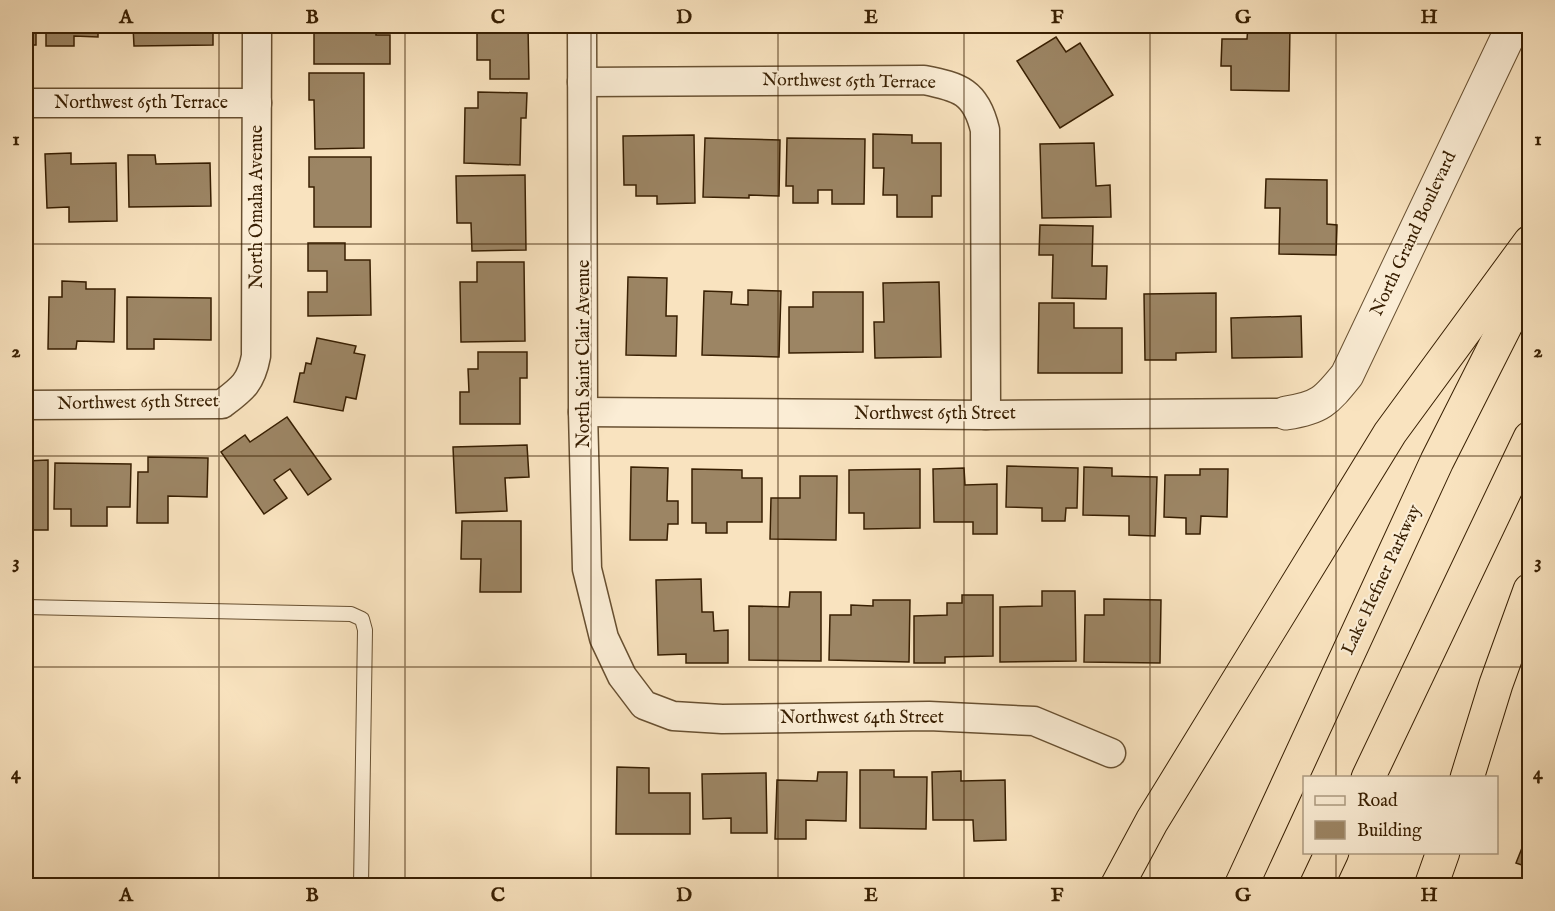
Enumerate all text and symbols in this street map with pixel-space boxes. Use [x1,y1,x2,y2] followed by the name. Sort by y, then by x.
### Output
[118,5,134,30] text: A
[305,5,319,30] text: B
[491,5,505,30] text: C
[676,5,692,30] text: D
[864,5,878,30] text: E
[1051,5,1064,30] text: F
[1235,5,1252,30] text: G
[1420,5,1438,30] text: H
[762,69,936,95] street label: Northwest 65th Terrace
[54,92,228,115] street label: Northwest 65th Terrace
[246,125,269,289] street label: North Omaha Avenue
[12,127,20,152] text: 1
[1534,127,1542,152] text: 1
[1366,148,1462,320] street label: North Grand Boulevard
[573,260,596,448] street label: North Saint Clair Avenue
[11,339,21,364] text: 2
[1533,339,1543,364] text: 2
[57,390,219,416] street label: Northwest 65th Street
[854,403,1016,426] street label: Northwest 65th Street
[1337,501,1427,659] street label: Lake Hefner Parkway
[12,550,20,575] text: 3
[1534,550,1542,575] text: 3
[780,707,944,730] street label: Northwest 64th Street
[11,761,22,786] text: 4
[1533,761,1544,786] text: 4
[1303,776,1498,854] legend
[1357,790,1398,813] text: Road
[1357,820,1422,843] text: Building
[118,883,134,908] text: A
[305,883,319,908] text: B
[491,883,505,908] text: C
[676,883,692,908] text: D
[864,883,878,908] text: E
[1051,883,1064,908] text: F
[1235,883,1252,908] text: G
[1420,883,1438,908] text: H

